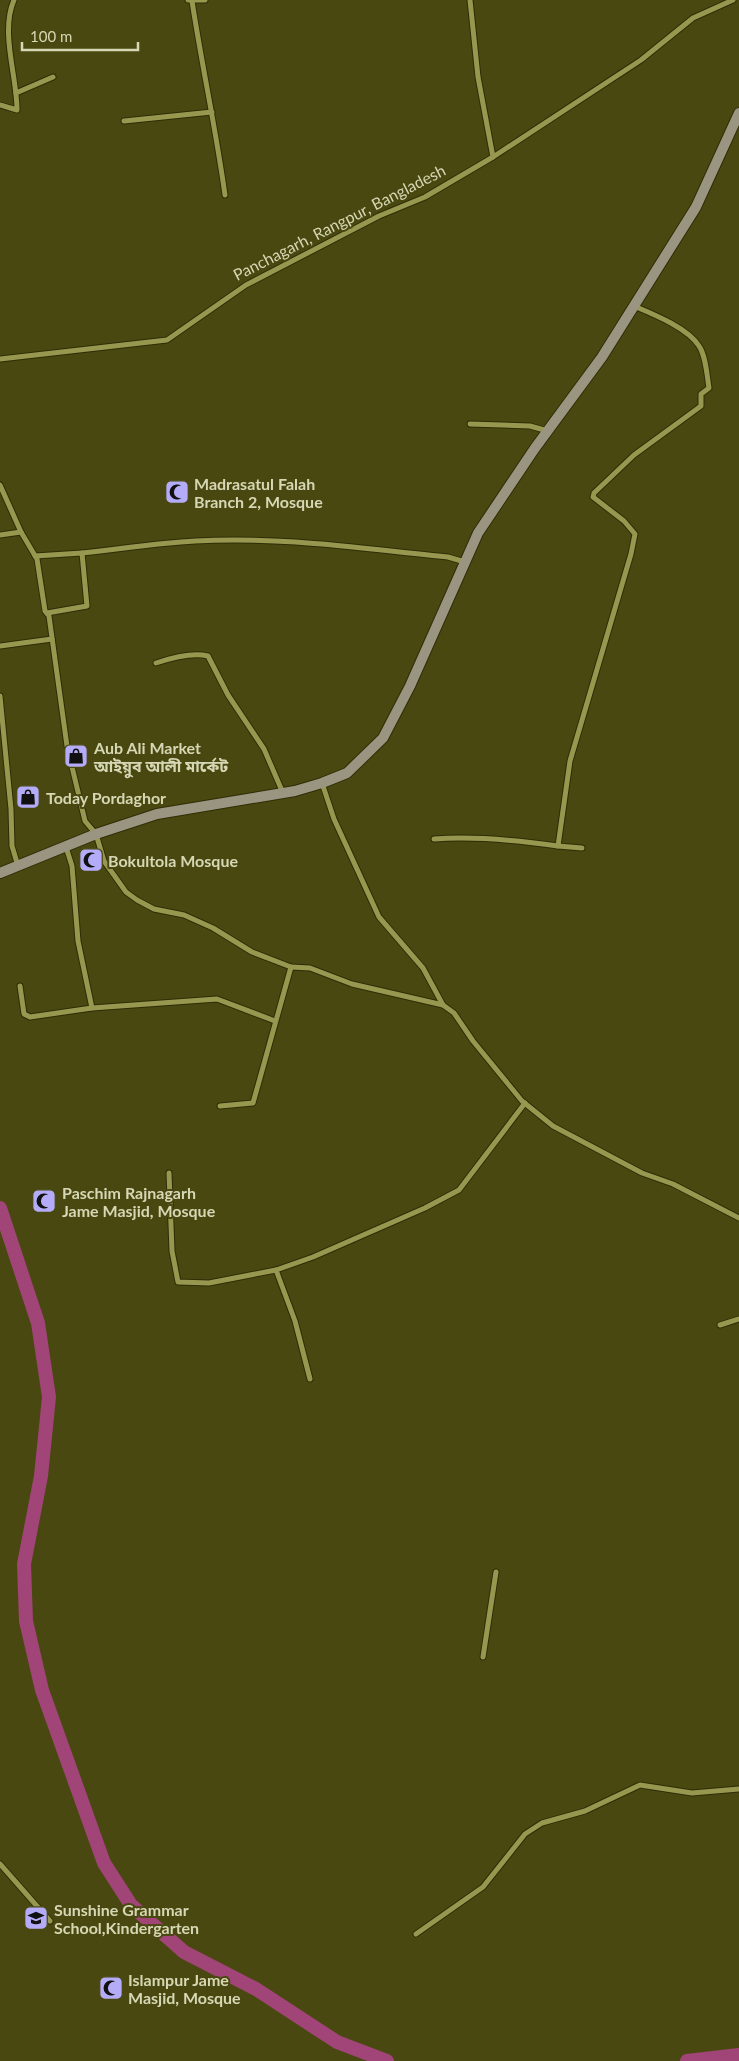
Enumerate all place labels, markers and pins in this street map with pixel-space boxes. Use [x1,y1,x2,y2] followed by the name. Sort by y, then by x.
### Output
[194,474,323,511] place label: Madrasatul Falah Branch 2, Mosque
[164,479,190,505] mosque icon: Madrasatul Falah Branch 2, Mosque
[93,738,229,779] place label: Aub Ali Market আইয়ুব আলী মার্কেট
[63,743,89,769] shop icon: Aub Ali Market আইয়ুব আলী মার্কেট
[15,784,41,810] shop icon: Today Pordaghor
[46,788,166,807] place label: Today Pordaghor
[78,847,104,873] mosque icon: Bokultola Mosque
[108,851,238,870] place label: Bokultola Mosque
[62,1183,216,1220] place label: Paschim Rajnagarh Jame Masjid, Mosque
[31,1188,57,1214] mosque icon: Paschim Rajnagarh Jame Masjid, Mosque
[54,1900,199,1937] place label: Sunshine Grammar School,Kindergarten
[23,1905,49,1931] school or university icon: Sunshine Grammar School,Kindergarten
[128,1970,241,2007] place label: Islampur Jame Masjid, Mosque
[98,1975,124,2001] mosque icon: Islampur Jame Masjid, Mosque

